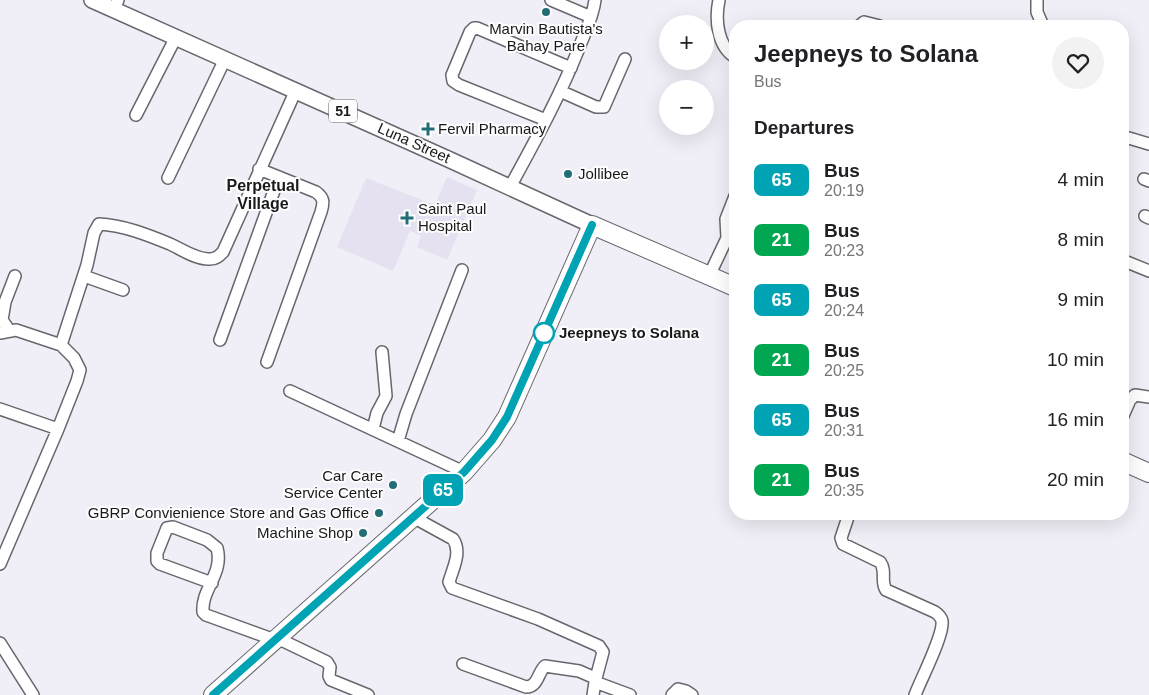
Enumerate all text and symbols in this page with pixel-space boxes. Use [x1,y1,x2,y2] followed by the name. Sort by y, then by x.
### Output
[540,6,552,18] marker: Marvin Bautista's Bahay Pare
[659,15,714,135] map controls
[659,15,714,70] button: +
[489,20,603,54] place label: Marvin Bautista's Bahay Pare
[1052,37,1104,89] button: heart
[754,40,978,67] text: Jeepneys to Solana
[754,73,782,90] text: Bus
[659,80,714,135] button: −
[329,100,357,122] road number: 51
[754,117,854,138] text: Departures
[375,119,454,166] street label: Luna Street
[438,120,547,137] place label: Fervil Pharmacy
[422,123,434,135] marker: Fervil Pharmacy
[824,160,860,181] text: Bus
[578,165,629,182] place label: Jollibee
[562,168,574,180] marker: Jollibee
[1058,169,1104,190] text: 4 min
[771,170,792,190] text: 65
[227,177,299,212] district label: Perpetual Village
[824,182,864,199] text: 20:19
[418,200,486,234] place label: Saint Paul Hospital
[400,211,414,225] marker: Saint Paul Hospital
[824,220,860,241] text: Bus
[1058,229,1104,250] text: 8 min
[771,230,792,250] text: 21
[824,242,864,259] text: 20:23
[824,280,860,301] text: Bus
[1058,289,1104,310] text: 9 min
[771,290,792,310] text: 65
[824,302,864,319] text: 20:24
[533,322,555,344] marker: Jeepneys to Solana
[559,324,700,341] place label: Jeepneys to Solana
[824,340,860,361] text: Bus
[1047,349,1104,370] text: 10 min
[771,350,792,370] text: 21
[824,362,864,379] text: 20:25
[824,400,860,421] text: Bus
[1047,409,1104,430] text: 16 min
[771,410,792,430] text: 65
[824,422,864,439] text: 20:31
[824,460,860,481] text: Bus
[284,467,383,501] place label: Car Care Service Center
[1047,469,1104,490] text: 20 min
[771,470,792,490] text: 21
[420,474,466,506] line badge: 65
[387,479,399,491] marker: Car Care Service Center
[433,480,453,500] text: 65
[824,482,864,499] text: 20:35
[88,504,369,521] place label: GBRP Convienience Store and Gas Office
[373,507,385,519] marker: GBRP Convienience Store and Gas Office
[257,524,353,541] place label: Machine Shop
[357,527,369,539] marker: Machine Shop

